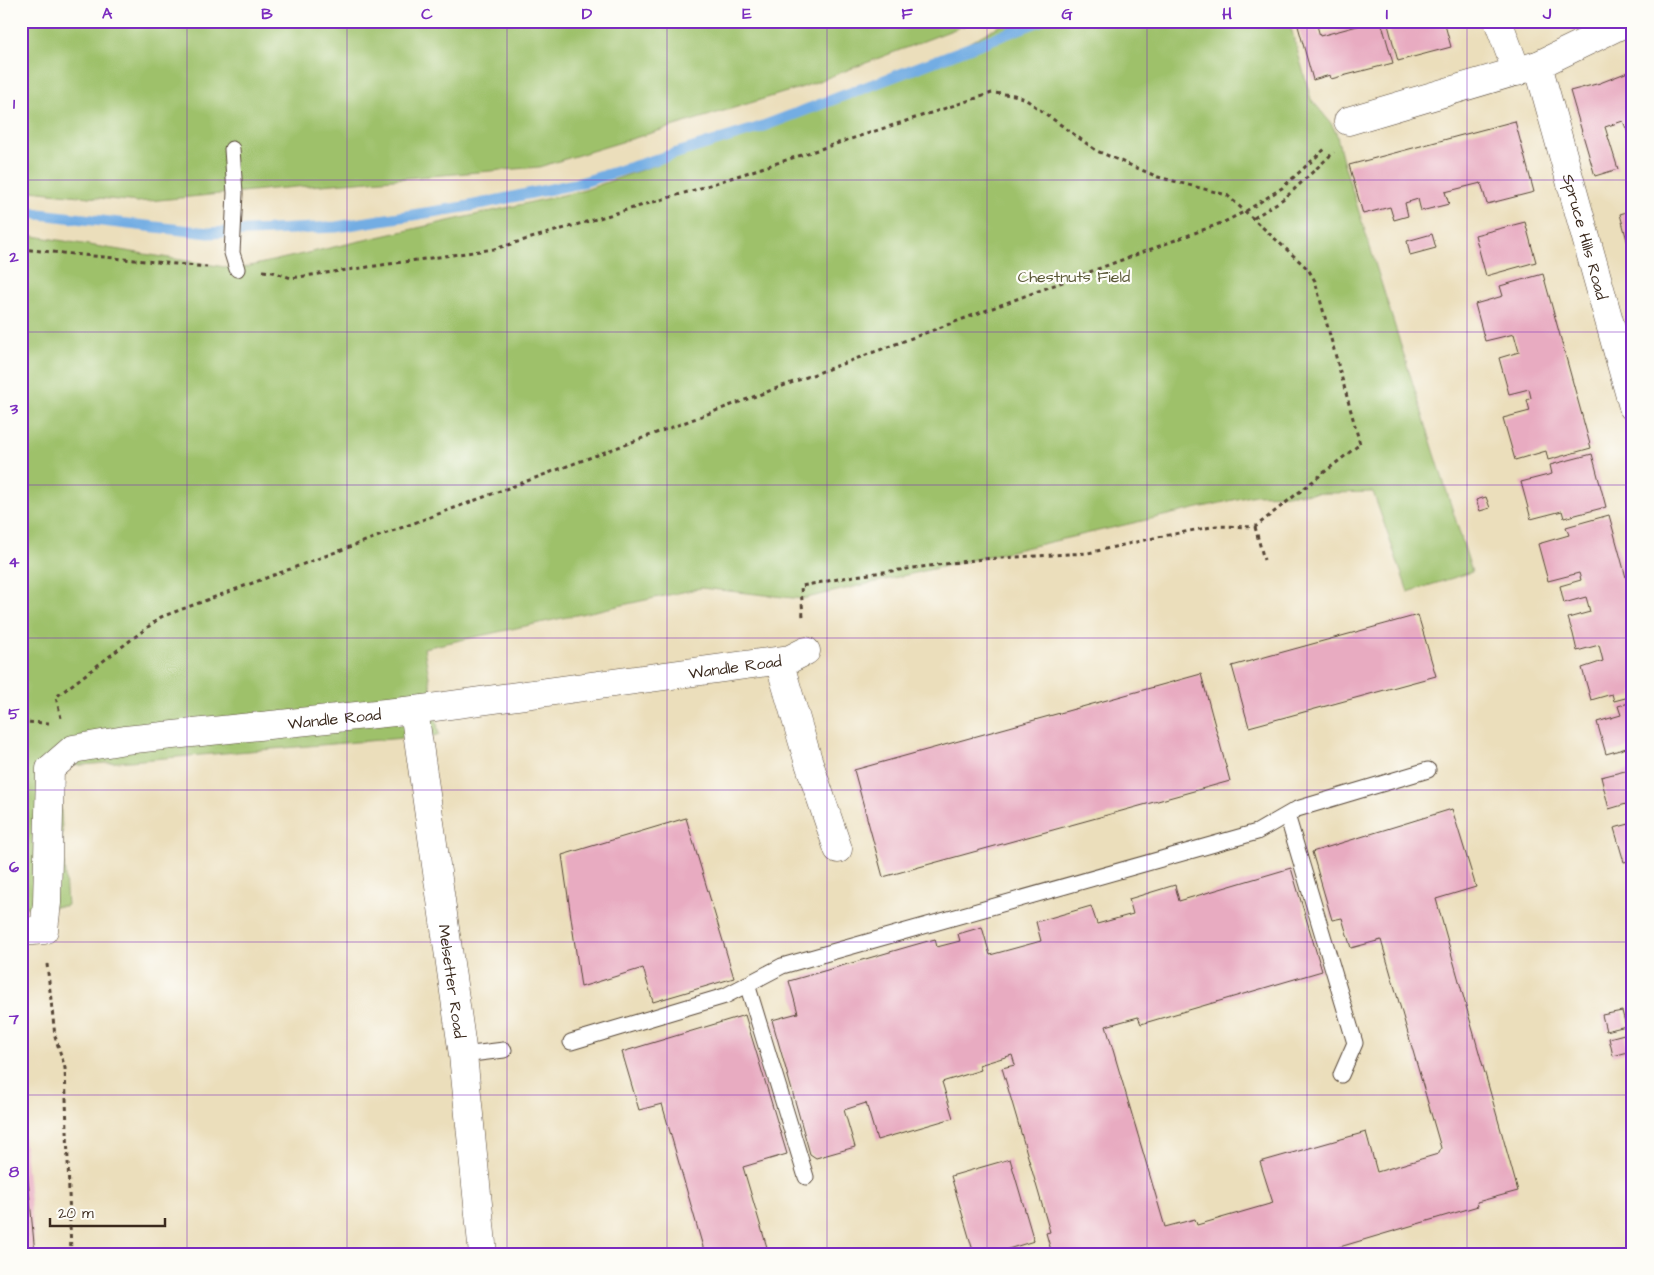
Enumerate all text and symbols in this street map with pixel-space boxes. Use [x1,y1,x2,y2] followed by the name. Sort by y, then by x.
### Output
[102,3,113,25] text: A
[261,3,273,25] text: B
[421,3,433,25] text: C
[582,3,593,25] text: D
[742,3,752,25] text: E
[901,3,913,25] text: F
[1061,3,1073,25] text: G
[1222,3,1232,25] text: H
[1386,3,1388,25] text: I
[1542,3,1552,25] text: J
[13,93,16,115] text: 1
[1557,171,1613,302] street label: Spruce Hills Road
[8,246,19,268] text: 2
[1018,266,1130,288] park label: Chestnuts Field
[9,398,19,420] text: 3
[9,551,20,573] text: 4
[687,650,783,685] street label: Wandle Road
[8,703,20,725] text: 5
[287,703,382,735] street label: Wandle Road
[9,856,19,878] text: 6
[433,923,470,1040] street label: Melsetter Road
[8,1008,19,1030] text: 7
[9,1161,20,1183] text: 8
[50,1195,165,1227] scale bar
[58,1203,94,1224] text: 20 m

